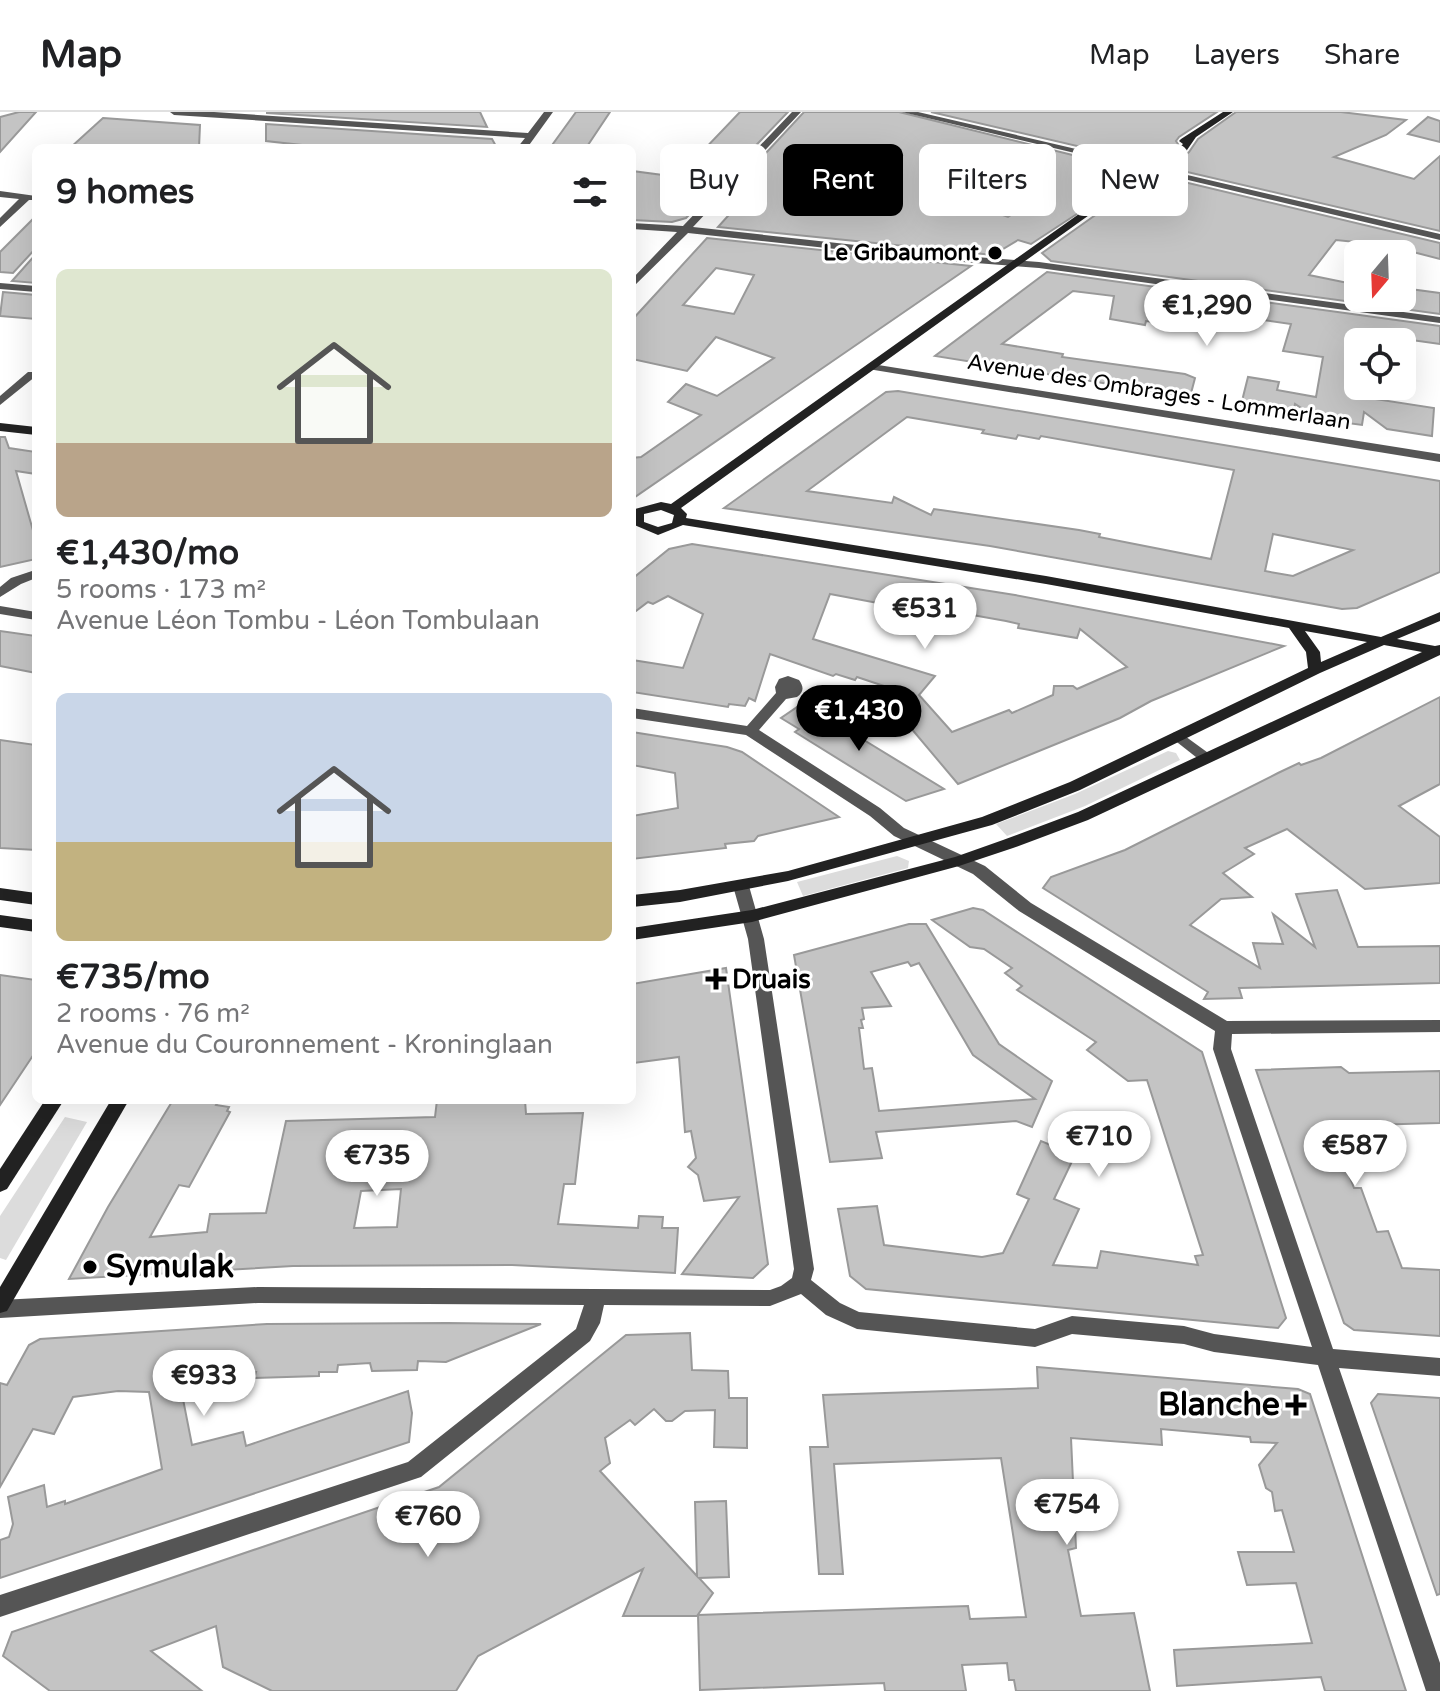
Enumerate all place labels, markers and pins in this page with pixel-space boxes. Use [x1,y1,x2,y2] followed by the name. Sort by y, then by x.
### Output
[823,240,980,266] place label: Le Gribaumont
[986,244,1004,262] marker: Le Gribaumont
[1142,280,1272,348] pin: €1,290
[878,583,972,651] pin: €531
[794,685,924,753] pin: €1,430
[732,964,811,995] place label: Druais
[707,970,725,988] marker: Druais
[1052,1111,1146,1179] pin: €710
[1308,1120,1402,1188] pin: €587
[330,1130,424,1198] pin: €735
[106,1248,234,1286] place label: Symulak
[81,1258,99,1276] marker: Symulak
[157,1350,251,1418] pin: €933
[1158,1386,1280,1424] place label: Blanche
[1287,1396,1305,1414] marker: Blanche
[1020,1479,1114,1547] pin: €754
[381,1491,475,1559] pin: €760

